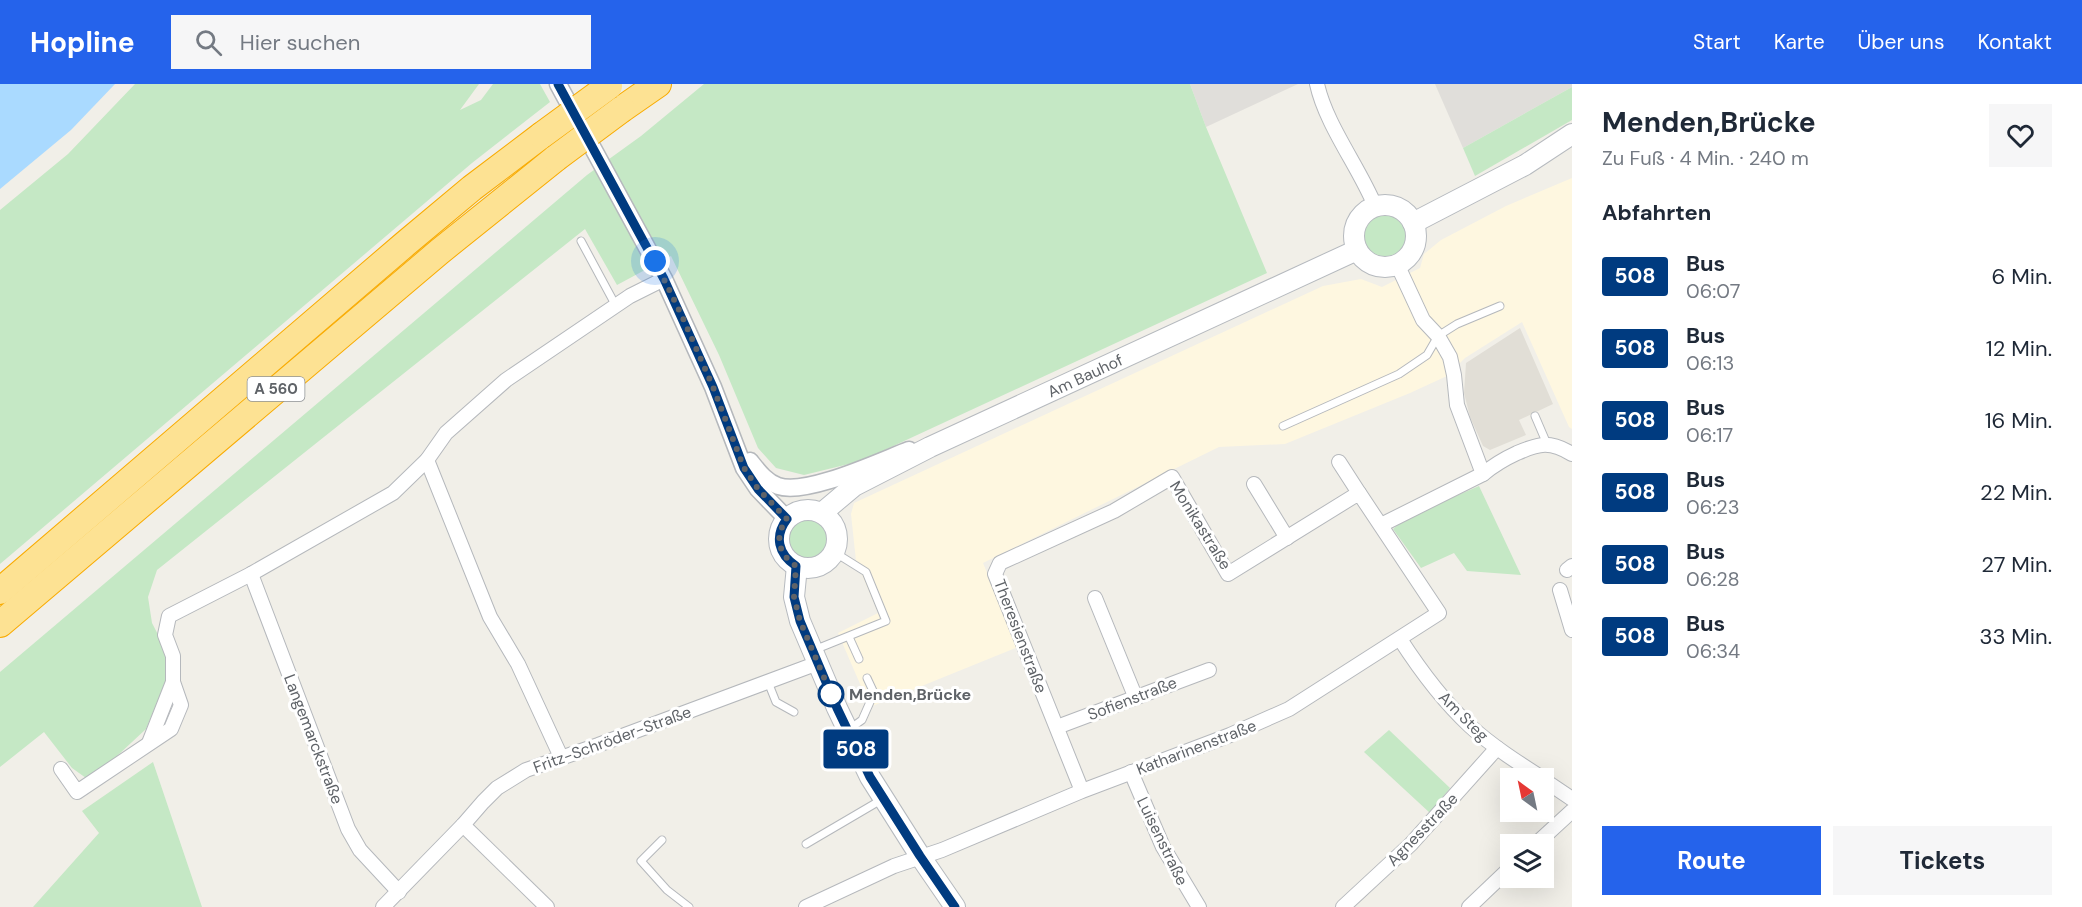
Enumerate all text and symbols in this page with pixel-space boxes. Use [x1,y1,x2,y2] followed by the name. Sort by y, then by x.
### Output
[171,15,591,69] search box
[30,24,135,61] text: Hopline
[192,26,225,59] icon: search
[240,28,360,57] text: Hier suchen
[1693,28,1741,56] text: Start
[1774,28,1825,56] text: Karte
[1858,28,1944,56] text: Über uns
[1977,28,2052,56] text: Kontakt
[1602,104,1816,141] text: Menden,Brücke
[1989,104,2052,167] button: heart
[1602,145,1809,171] text: Zu Fuß · 4 Min. · 240 m
[1602,198,1711,227] text: Abfahrten
[640,246,670,276] your location
[1686,249,1725,278] text: Bus
[1614,262,1656,290] text: 508
[1992,262,2052,291] text: 6 Min.
[1686,278,1740,304] text: 06:07
[1686,321,1725,350] text: Bus
[1614,334,1656,362] text: 508
[1986,334,2052,363] text: 12 Min.
[1044,349,1126,402] street label: Am Bauhof
[1686,350,1734,376] text: 06:13
[248,377,304,401] road number: A 560
[1686,393,1725,422] text: Bus
[1614,406,1656,434] text: 508
[1985,406,2052,435] text: 16 Min.
[1686,422,1733,448] text: 06:17
[1686,465,1725,494] text: Bus
[1165,477,1236,574] street label: Monikastraße
[1614,478,1656,506] text: 508
[1980,478,2052,507] text: 22 Min.
[1686,494,1740,520] text: 06:23
[1686,537,1725,566] text: Bus
[1614,550,1656,578] text: 508
[1981,550,2052,579] text: 27 Min.
[1686,566,1740,592] text: 06:28
[989,576,1052,696] street label: Theresienstraße
[1686,609,1725,638] text: Bus
[1614,622,1656,650] text: 508
[1979,622,2052,651] text: 33 Min.
[1686,638,1740,664] text: 06:34
[279,671,348,807] street label: Langemarckstraße
[1085,672,1180,725] street label: Sofienstraße
[818,681,844,707] marker: Menden,Brücke
[849,684,971,705] place label: Menden,Brücke
[1434,687,1493,746] street label: Am Steg
[530,701,694,778] street label: Fritz-Schröder-Straße
[1133,715,1259,780] street label: Katharinenstraße
[822,730,890,768] line badge: 508
[835,735,877,763] text: 508
[1500,768,1554,822] north arrow
[1500,768,1554,888] map controls
[1382,788,1463,870] street label: Agnesstraße
[1132,794,1193,889] street label: Luisenstraße
[1602,826,1821,895] button: Route
[1833,826,2052,895] button: Tickets
[1500,834,1554,888] button: layers

